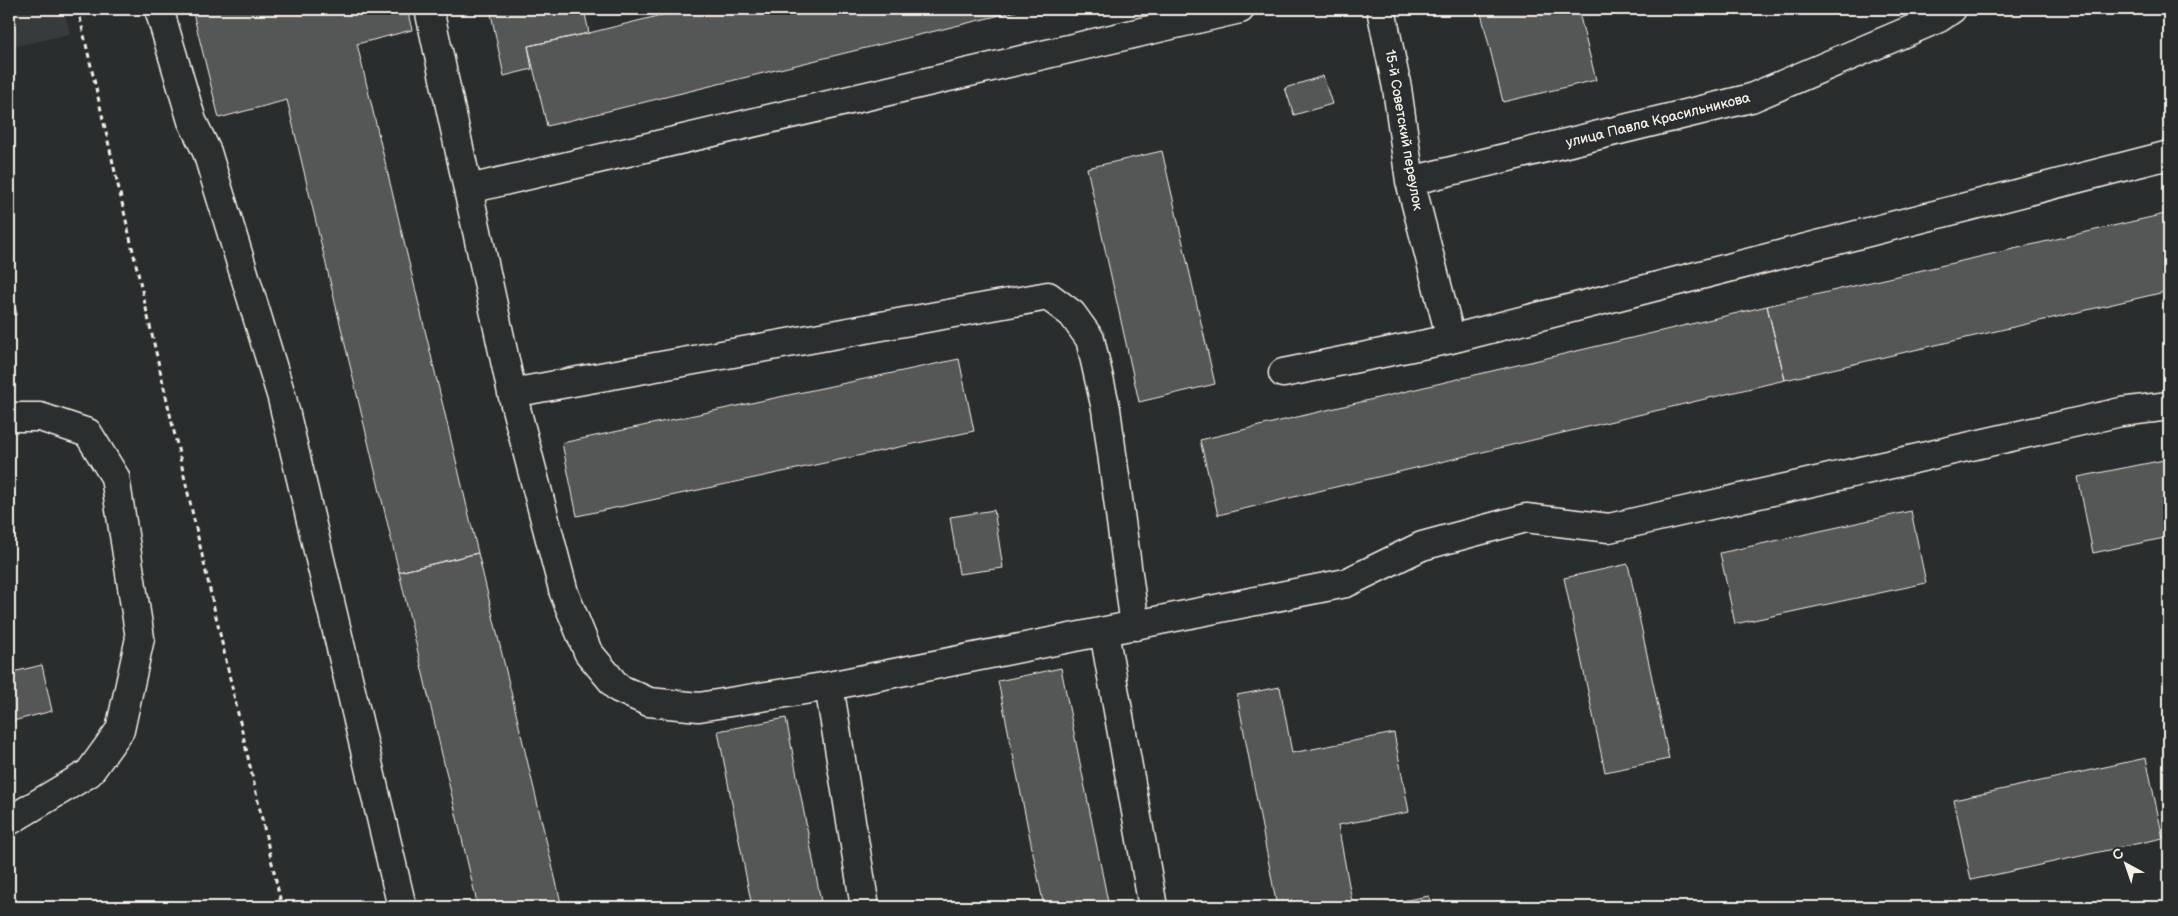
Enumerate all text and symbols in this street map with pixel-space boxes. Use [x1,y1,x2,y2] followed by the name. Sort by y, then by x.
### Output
[1381,48,1427,212] street label: 15-й Советский переулок
[1564,89,1753,151] street label: улица Павла Красильникова
[2100,838,2150,888] north arrow
[2109,845,2127,864] text: С

